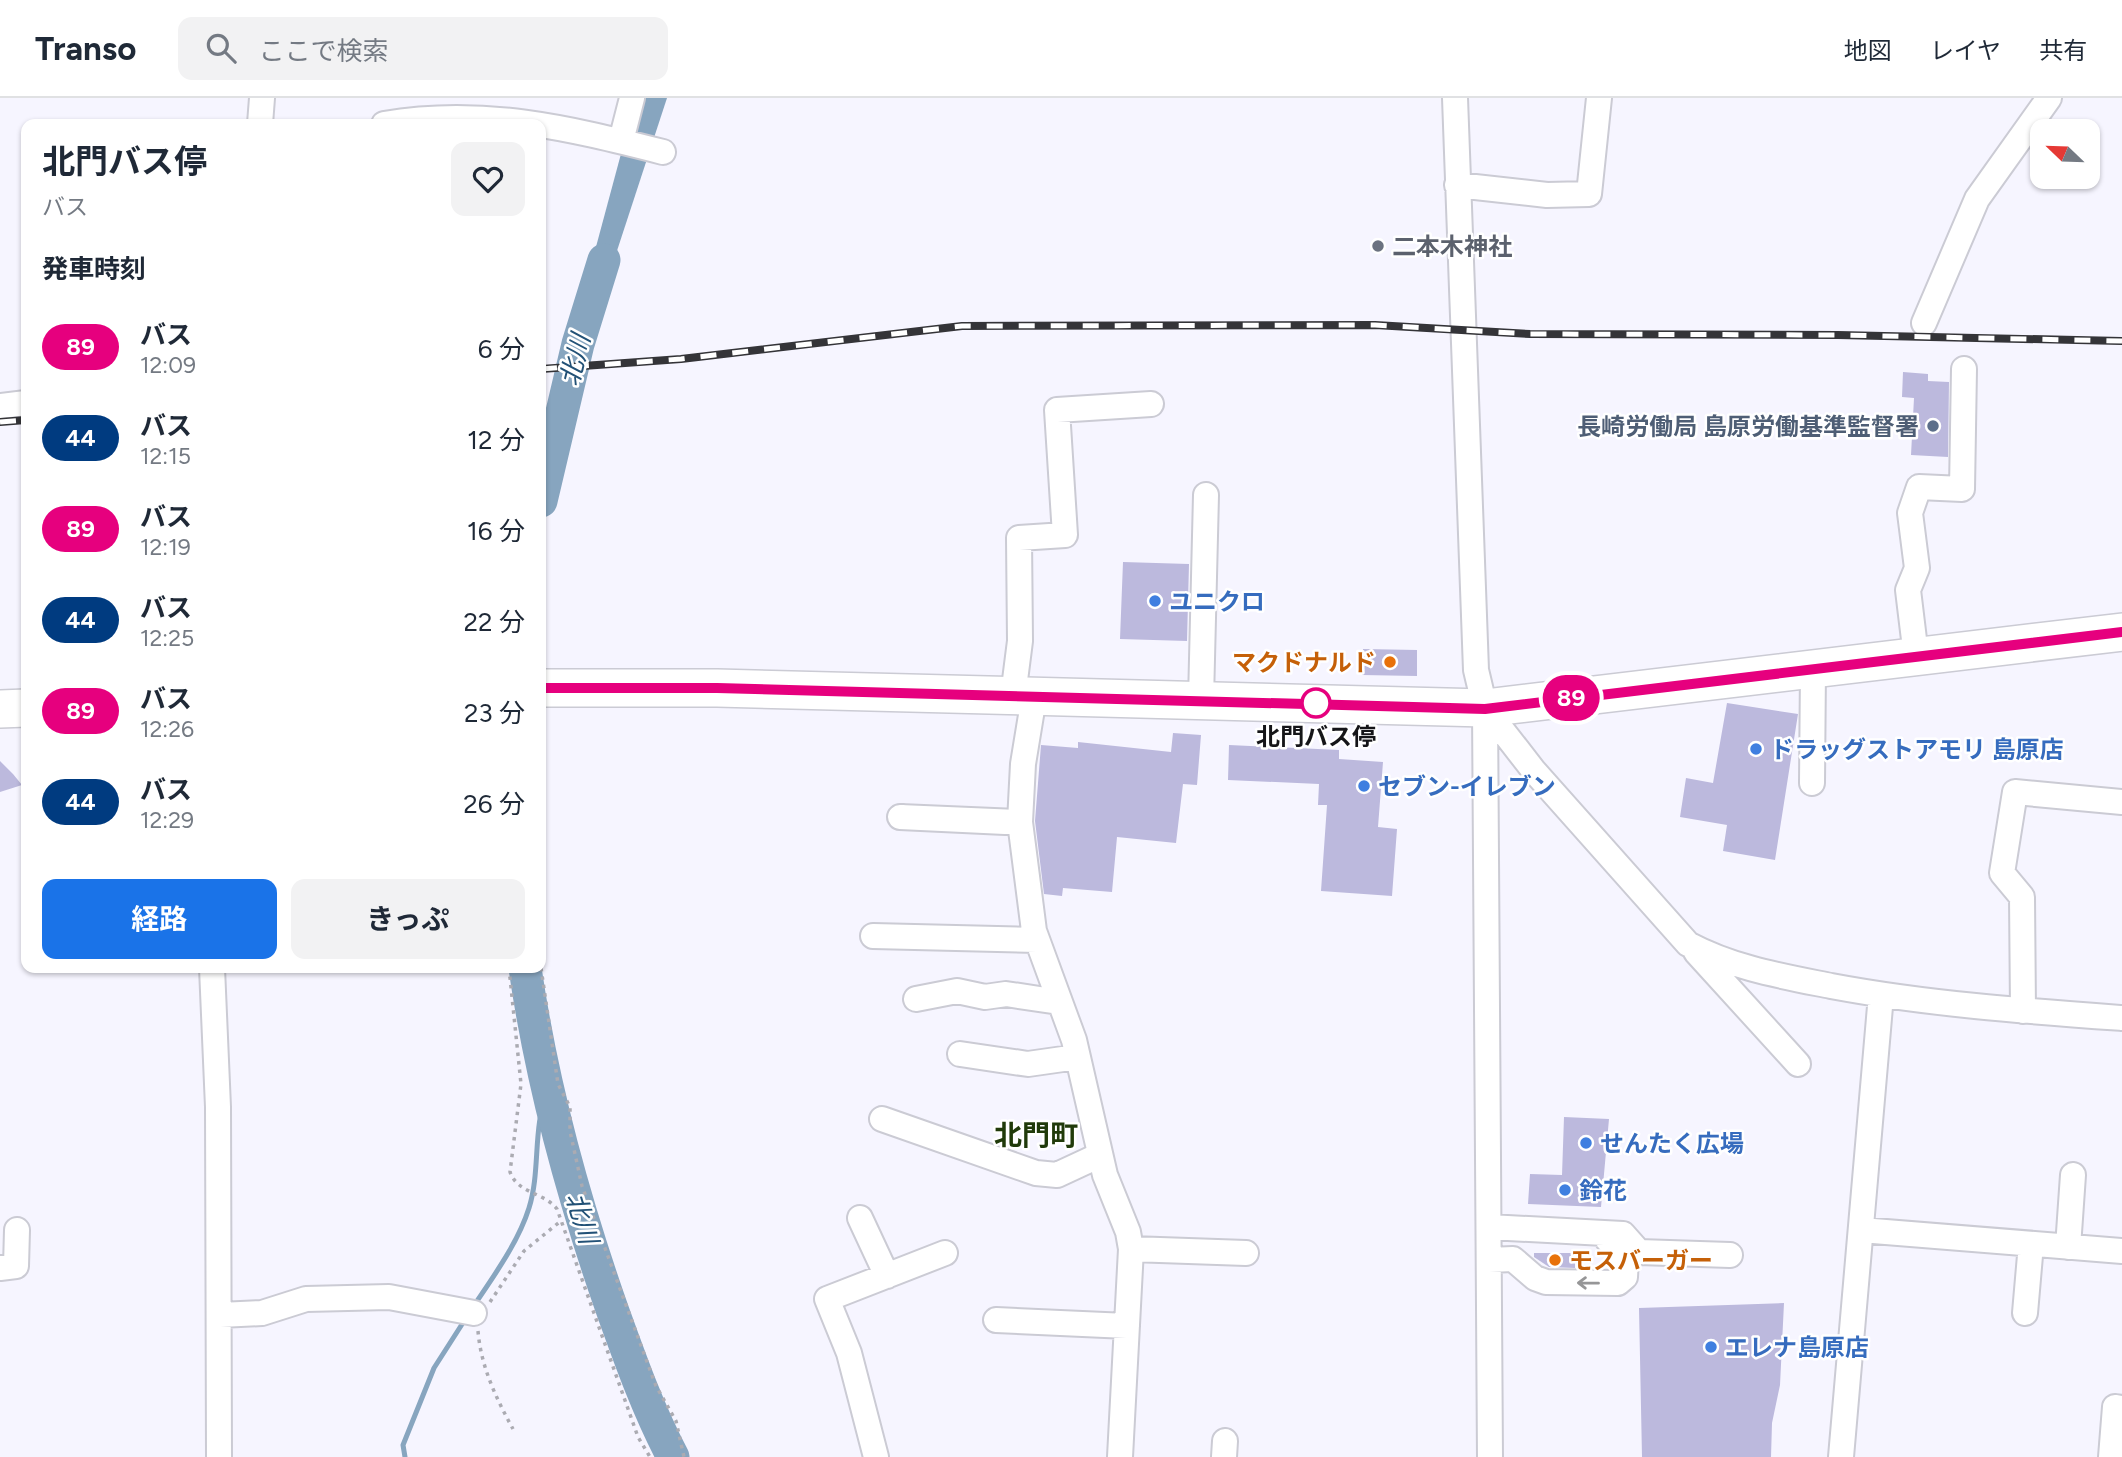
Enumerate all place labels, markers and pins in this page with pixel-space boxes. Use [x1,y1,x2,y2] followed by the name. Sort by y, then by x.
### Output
[1392,232,1512,261] place label: 二本木神社
[1370,238,1386,254] marker: 二本木神社
[1577,412,1919,441] place label: 長崎労働局 島原労働基準監督署
[1925,418,1941,434] marker: 長崎労働局 島原労働基準監督署
[1169,587,1265,616] place label: ユニクロ
[1147,593,1163,609] marker: ユニクロ
[1232,648,1376,677] place label: マクドナルド
[1382,654,1398,670] marker: マクドナルド
[1301,688,1331,718] marker: 北門バス停
[1256,722,1376,751] place label: 北門バス停
[1770,735,2064,764] place label: ドラッグストアモリ 島原店
[1748,741,1764,757] marker: ドラッグストアモリ 島原店
[1378,772,1556,801] place label: セブン-イレブン
[1356,778,1372,794] marker: セブン-イレブン
[1600,1129,1744,1158] place label: せんたく広場
[1578,1135,1594,1151] marker: せんたく広場
[1579,1176,1627,1205] place label: 鈴花
[1557,1182,1573,1198] marker: 鈴花
[1569,1246,1713,1275] place label: モスバーガー
[1547,1252,1563,1268] marker: モスバーガー
[1725,1333,1869,1362] place label: エレナ島原店
[1703,1339,1719,1355] marker: エレナ島原店

